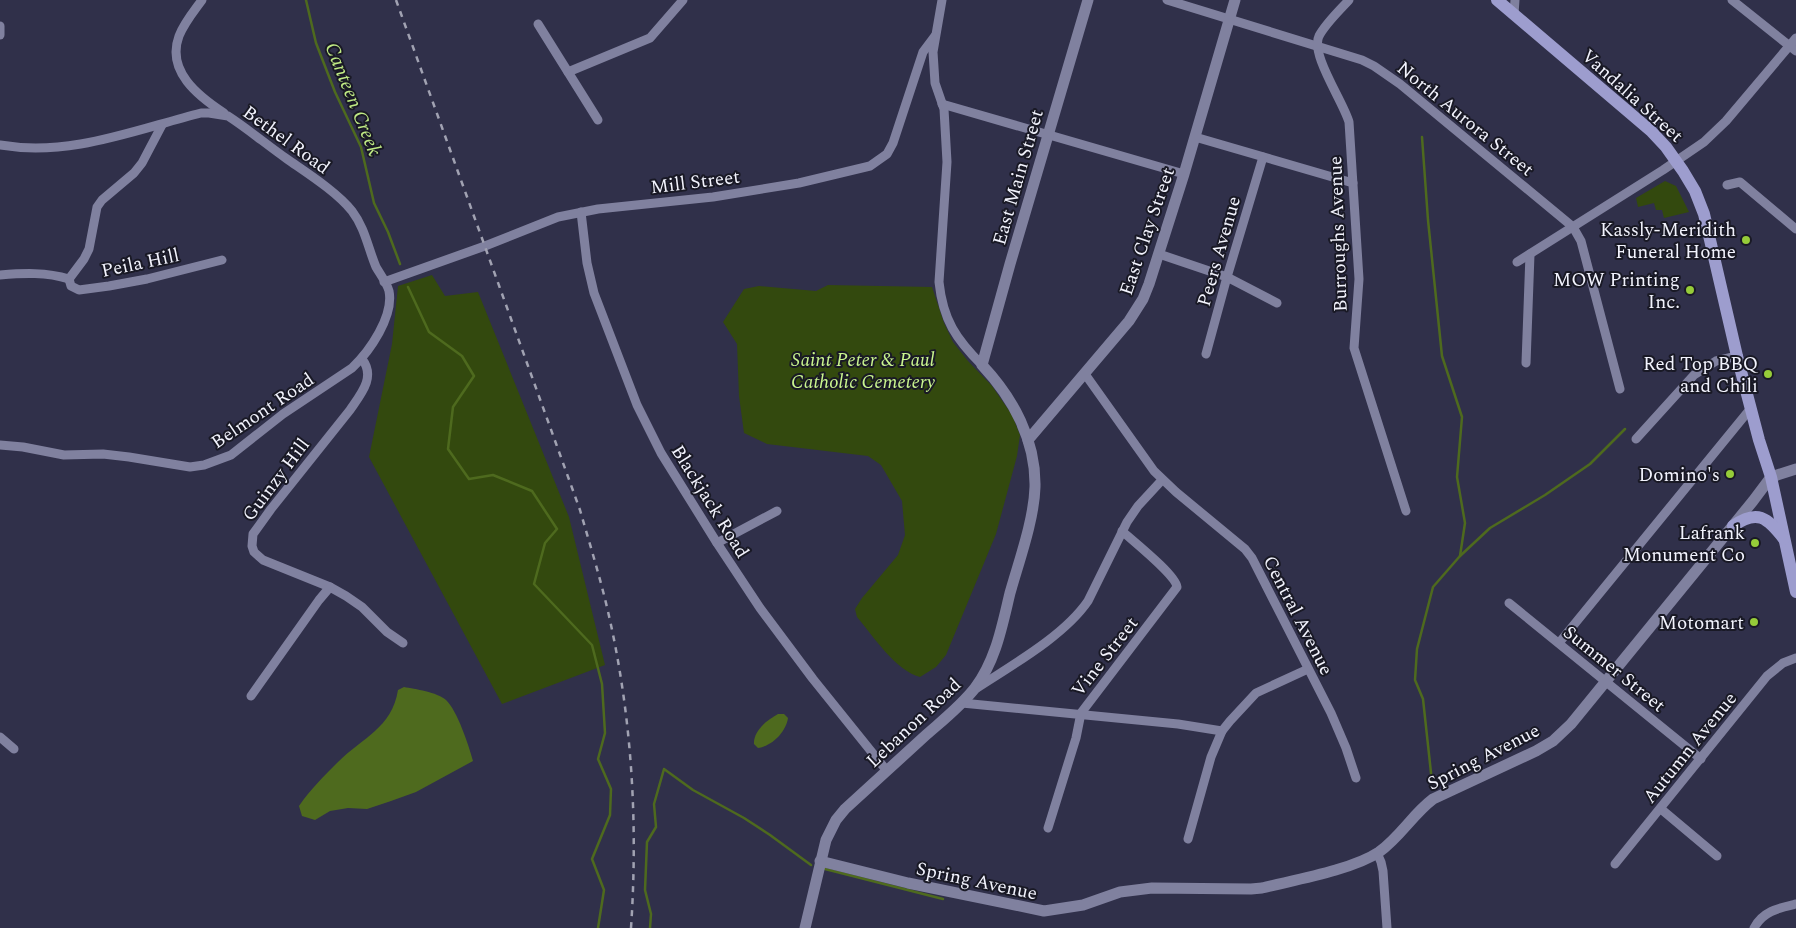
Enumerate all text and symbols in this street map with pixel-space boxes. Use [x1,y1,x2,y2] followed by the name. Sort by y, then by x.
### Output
[317,38,390,161] water label: Canteen Creek
[1574,42,1690,150] street label: Vandalia Street
[1390,55,1540,184] street label: North Aurora Street
[236,98,336,182] street label: Bethel Road
[985,106,1052,249] street label: East Main Street
[1321,155,1356,312] street label: Burroughs Avenue
[649,163,742,202] street label: Mill Street
[1112,163,1183,299] street label: East Clay Street
[1190,193,1249,310] street label: Peers Avenue
[1600,216,1736,267] place label: Kassly-Meridith Funeral Home
[1740,234,1752,246] marker: Kassly-Meridith Funeral Home
[99,241,182,286] street label: Peila Hill
[1553,266,1680,317] place label: MOW Printing Inc.
[1684,284,1696,296] marker: MOW Printing Inc.
[791,346,936,397] park label: Saint Peter & Paul Catholic Cemetery
[1643,350,1759,401] place label: Red Top BBQ and Chili
[205,366,320,457] street label: Belmont Road
[1762,368,1774,380] marker: Red Top BBQ and Chili
[235,432,317,528] street label: Guinzy Hill
[663,439,756,564] street label: Blackjack Road
[1639,461,1720,490] place label: Domino's
[1724,468,1736,480] marker: Domino's
[1623,519,1745,570] place label: Lafrank Monument Co
[1749,537,1761,549] marker: Lafrank Monument Co
[1255,551,1340,681] street label: Central Avenue
[1659,609,1744,638] place label: Motomart
[1065,610,1146,703] street label: Vine Street
[1748,616,1760,628] marker: Motomart
[1556,619,1672,720] street label: Summer Street
[860,671,968,775] street label: Lebanon Road
[1636,686,1744,810] street label: Autumn Avenue
[1422,716,1545,798] street label: Spring Avenue
[913,854,1040,908] street label: Spring Avenue

